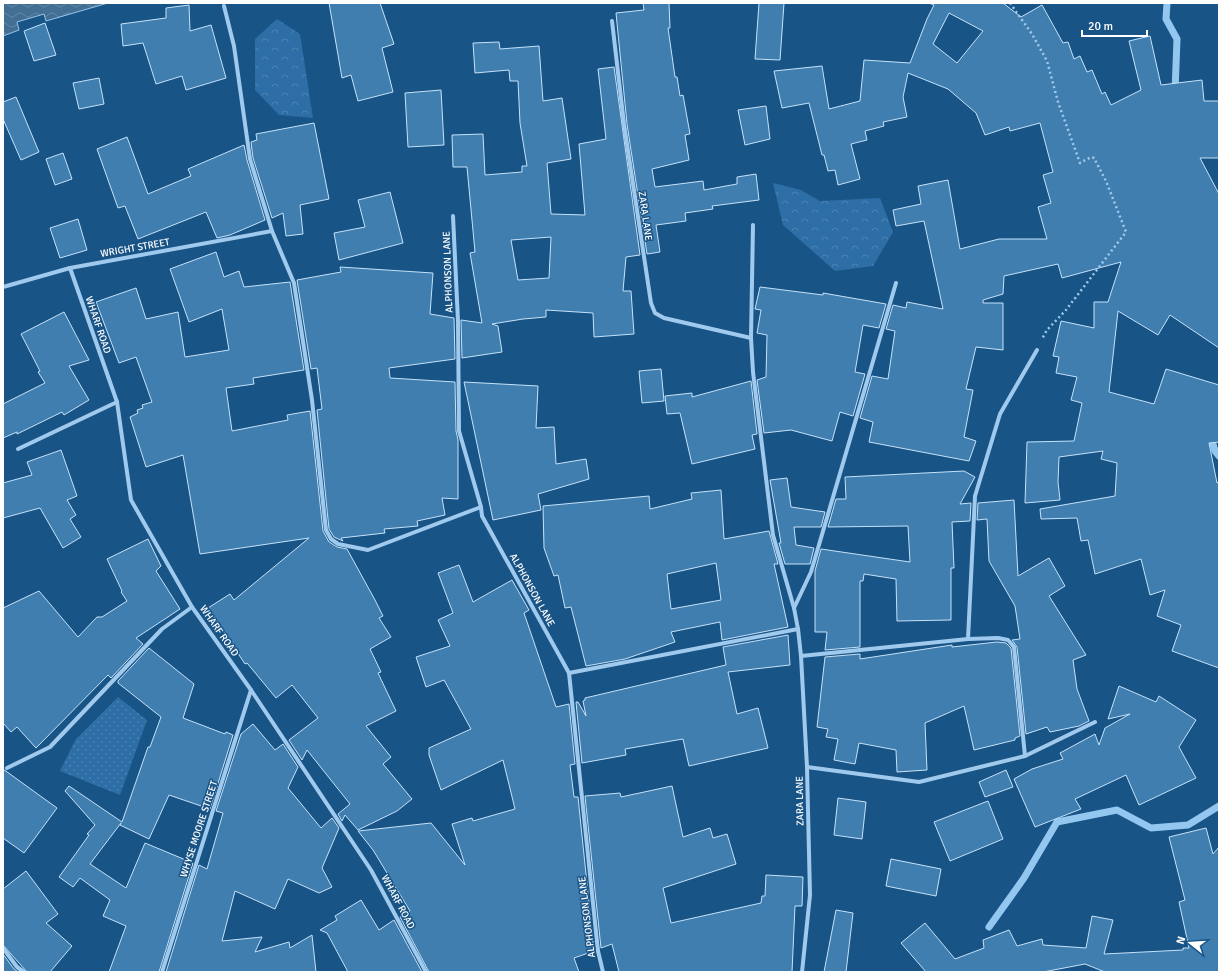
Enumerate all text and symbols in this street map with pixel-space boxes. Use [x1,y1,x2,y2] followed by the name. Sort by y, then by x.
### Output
[1082,12,1147,38] scale bar
[1088,19,1113,34] text: 20 m
[636,191,654,242] street label: ZARA LANE
[441,231,455,313] street label: ALPHONSON LANE
[99,236,171,260] street label: WRIGHT STREET
[83,295,113,355] street label: WHARF ROAD
[507,551,557,629] street label: ALPHONSON LANE
[197,603,241,659] street label: WHARF ROAD
[794,776,806,826] street label: ZARA LANE
[178,779,220,879] street label: WHYSE MOORE STREET
[379,873,417,931] street label: WHARF ROAD
[576,875,598,958] street label: ALPHONSON LANE
[1170,923,1210,963] north arrow
[1174,935,1188,946] text: N

